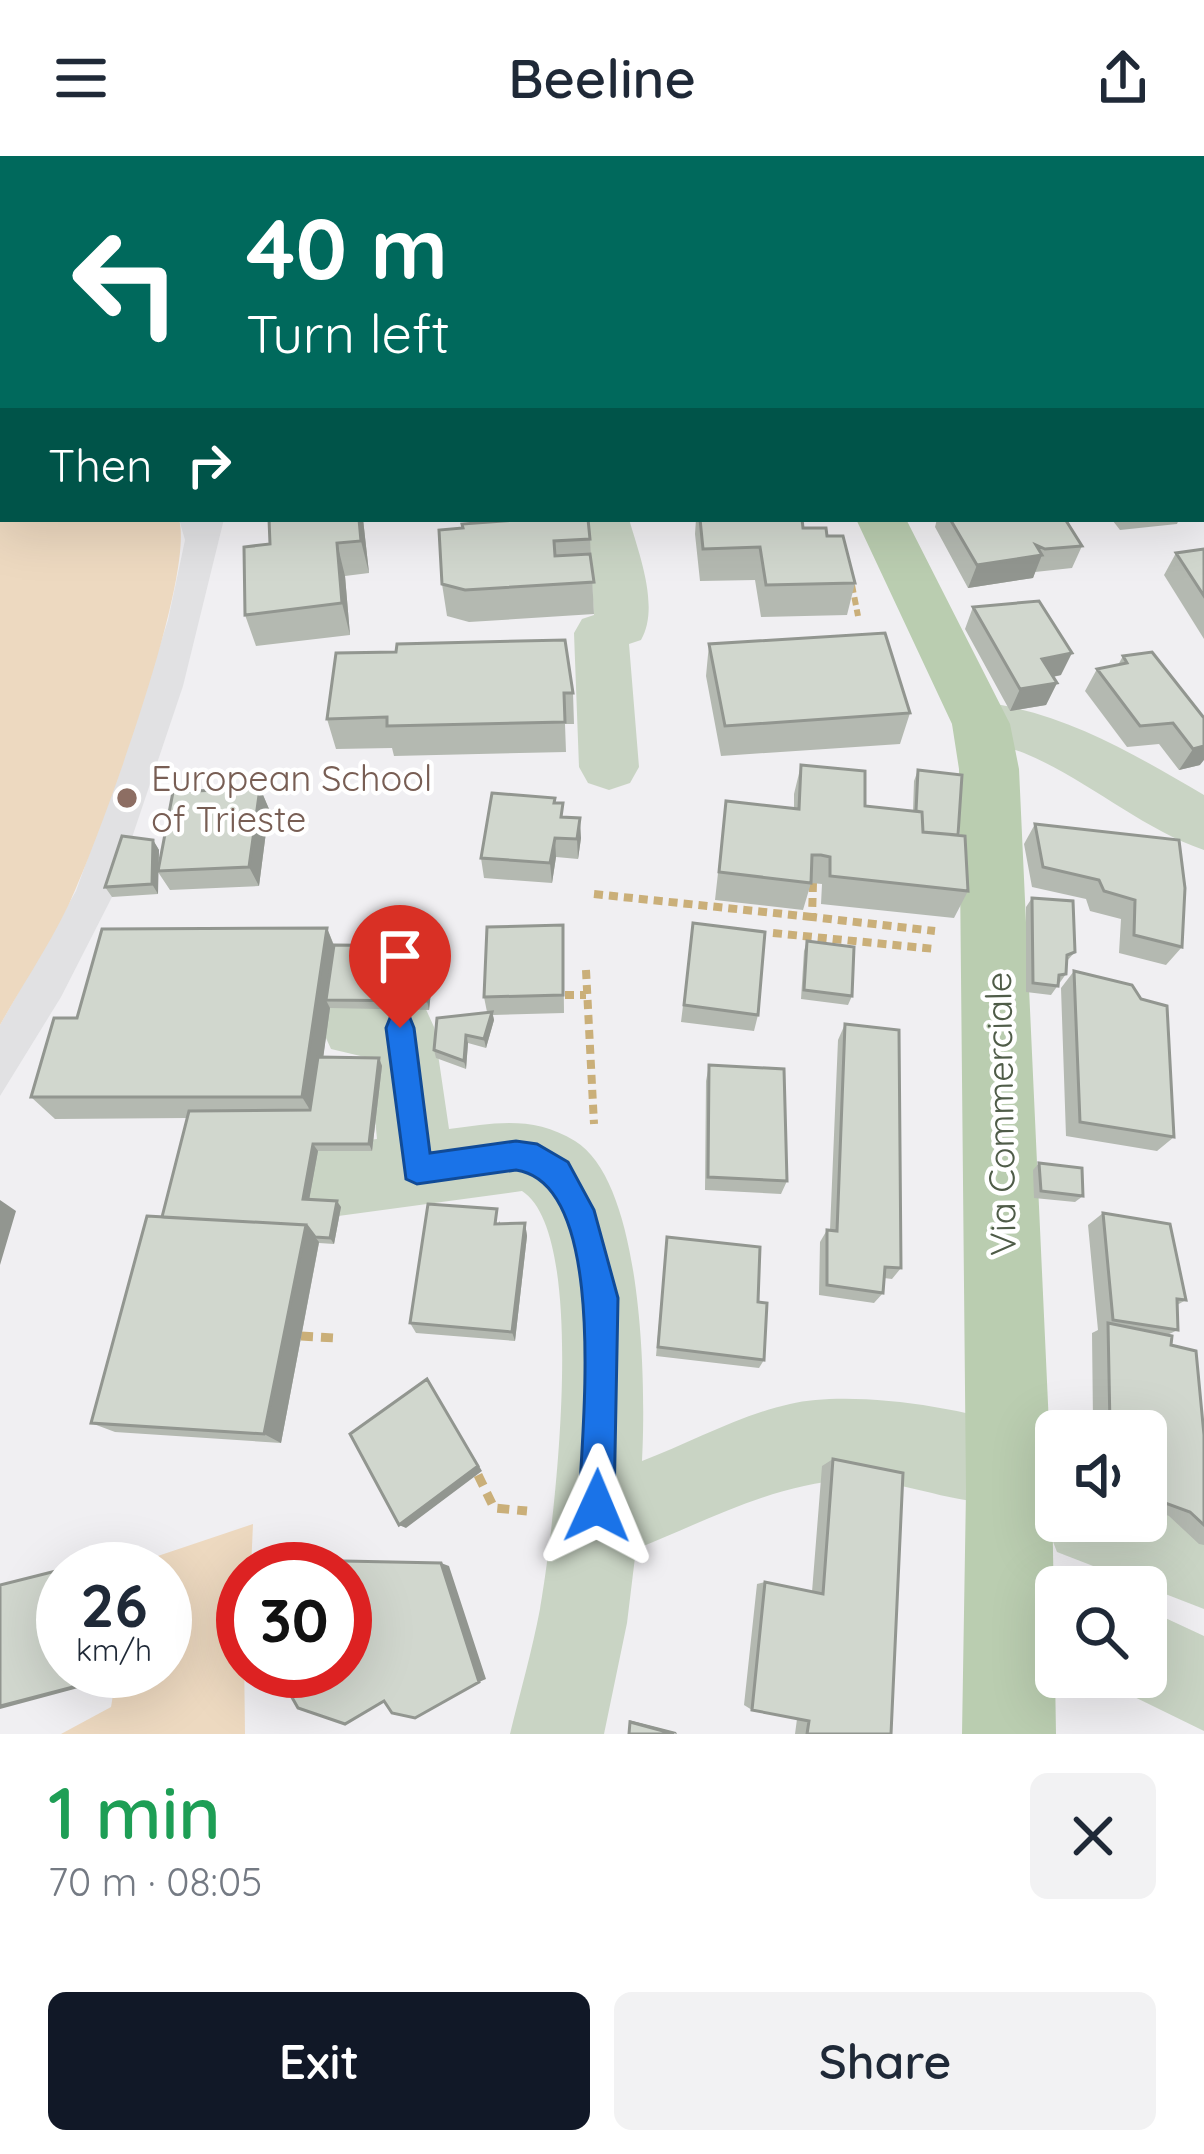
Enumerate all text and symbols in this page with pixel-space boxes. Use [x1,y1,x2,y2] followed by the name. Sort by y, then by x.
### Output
[508,44,696,112] text: Beeline
[48,45,114,111] icon: menu
[1090,45,1156,111] icon: share
[246,195,448,300] text: 40 m
[48,204,204,360] icon: left
[246,299,450,367] text: Turn left
[176,432,242,498] icon: right
[48,437,152,493] text: Then
[151,755,432,841] place label: European School of Trieste
[114,785,140,811] marker: European School of Trieste
[349,905,451,1028] pin
[367,923,433,989] icon: arrive
[975,972,1025,1256] street label: Via Commerciale
[1035,1410,1167,1698] map controls
[1035,1410,1167,1542] button: sound
[534,1443,660,1569] position arrow
[216,1542,372,1698] speed limit sign: 30
[1035,1566,1167,1698] button: search
[80,1567,148,1642] text: 26
[76,1631,152,1669] text: km/h
[48,1767,221,1857] text: 1 min
[1030,1773,1156,1899] button: close
[48,1857,262,1906] text: 70 m · 08:05
[48,1992,590,2130] button: Exit
[614,1992,1156,2130] button: Share

